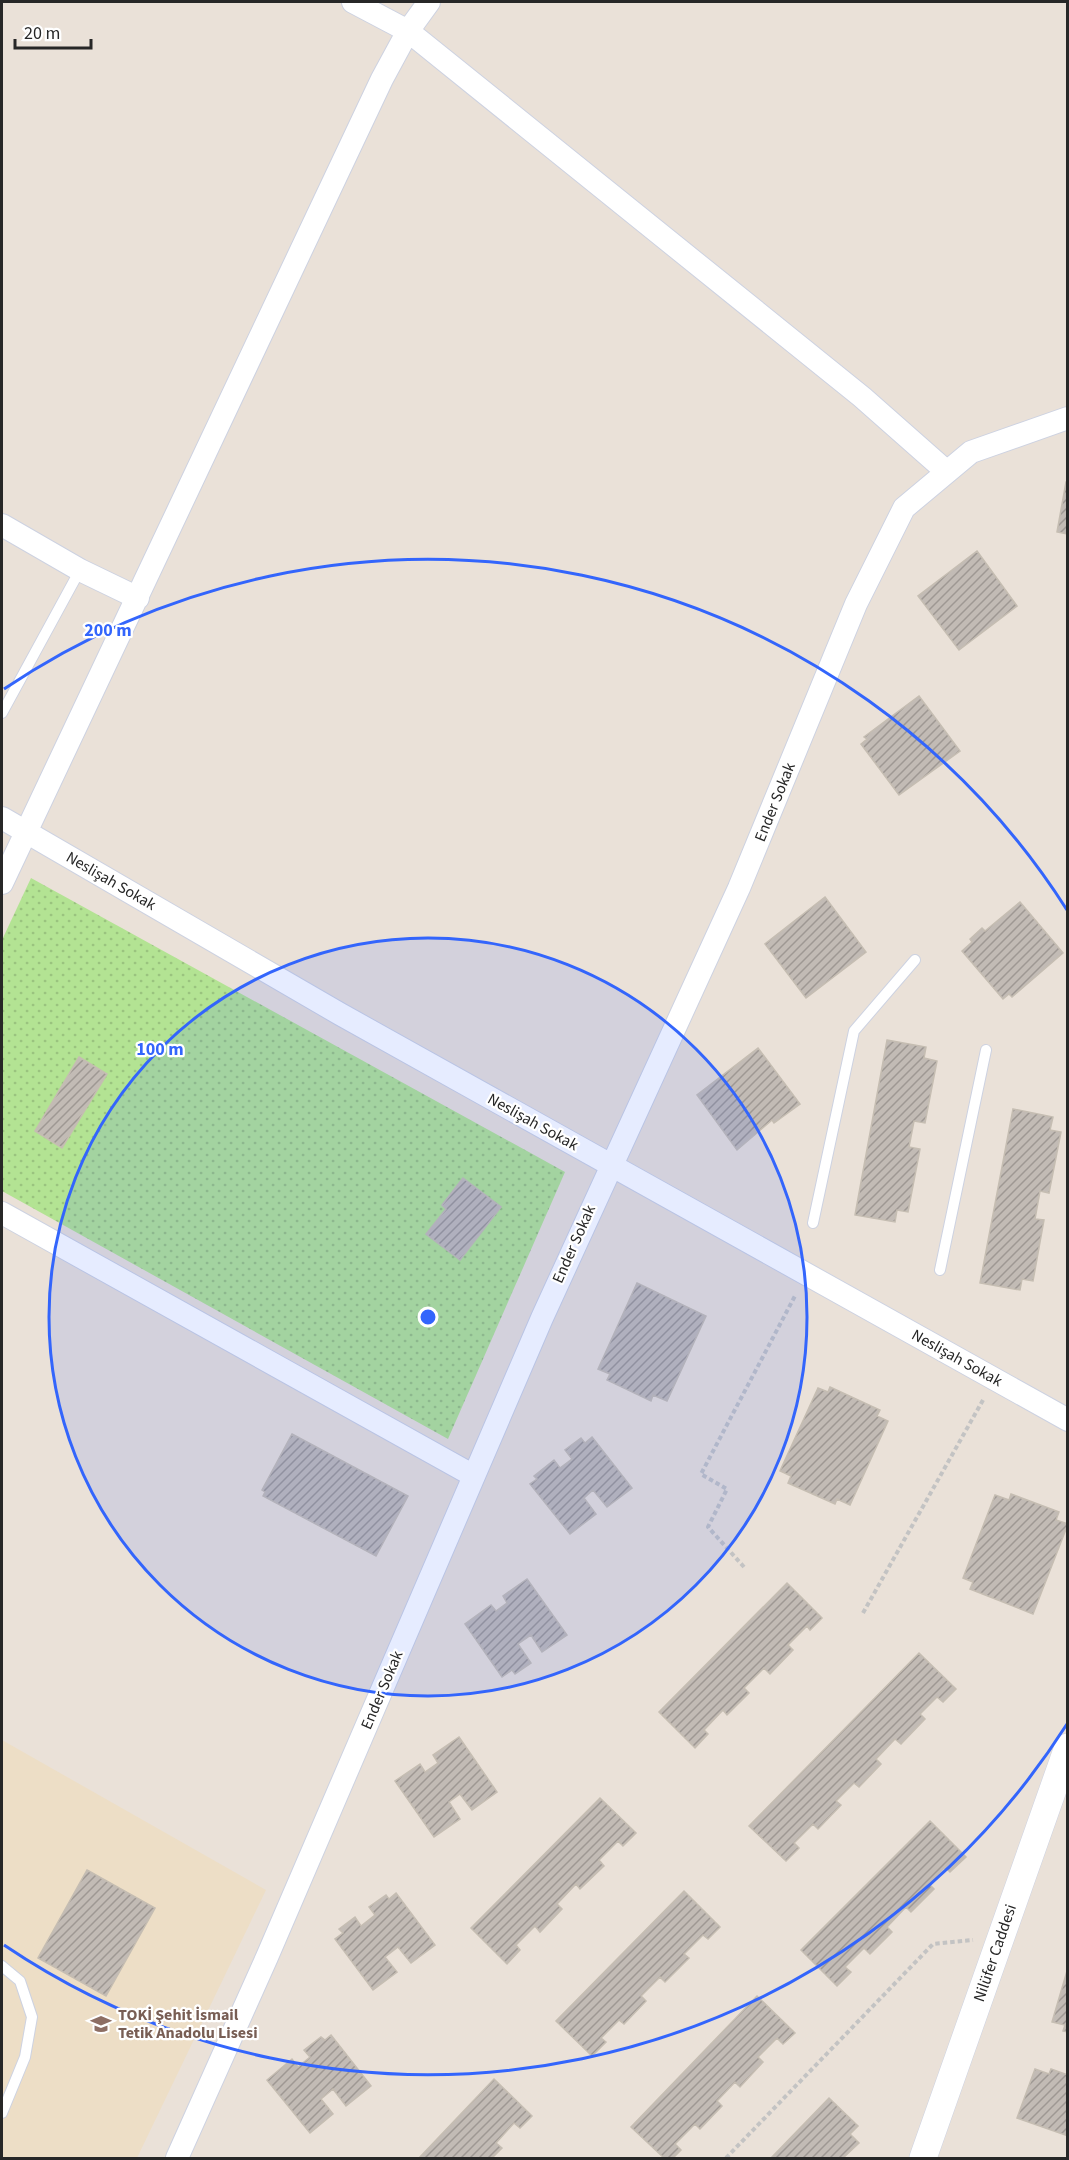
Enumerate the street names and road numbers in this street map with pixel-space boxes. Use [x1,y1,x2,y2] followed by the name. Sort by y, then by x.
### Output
[749,759,801,845] street label: Ender Sokak
[62,846,160,916] street label: Neslişah Sokak
[484,1088,582,1156] street label: Neslişah Sokak
[547,1201,601,1287] street label: Ender Sokak
[908,1324,1006,1392] street label: Neslişah Sokak
[356,1647,409,1733] street label: Ender Sokak
[968,1901,1022,2005] street label: Nilüfer Caddesi

